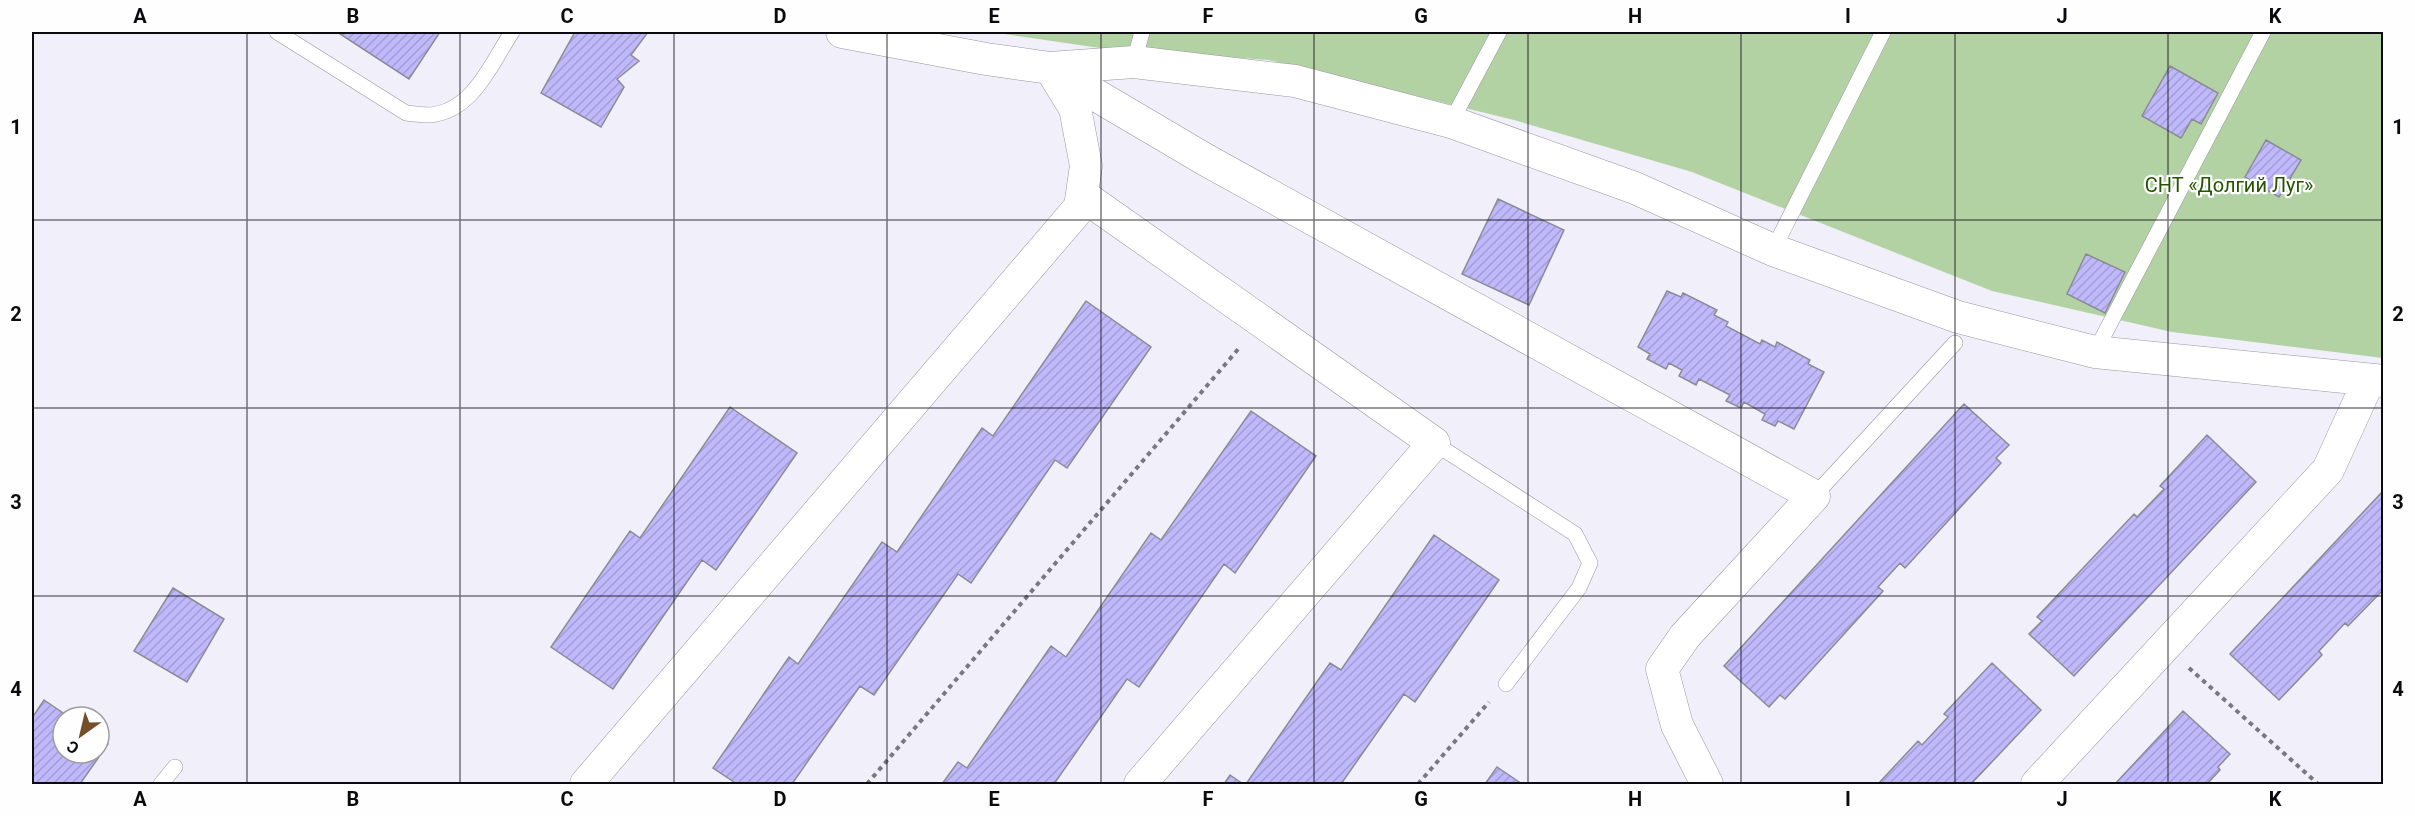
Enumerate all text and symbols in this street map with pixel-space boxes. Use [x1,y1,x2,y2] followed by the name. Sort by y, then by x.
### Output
[133,4,147,28] text: A
[347,4,359,28] text: B
[560,4,574,28] text: C
[774,4,787,28] text: D
[988,4,1000,28] text: E
[1203,4,1214,28] text: F
[1414,4,1428,28] text: G
[1628,4,1642,28] text: H
[1845,4,1851,28] text: I
[2056,4,2068,28] text: J
[2269,4,2282,28] text: K
[10,115,22,139] text: 1
[2392,115,2404,139] text: 1
[2145,173,2313,197] park label: СНТ «Долгий Луг»
[10,302,22,326] text: 2
[2392,302,2404,326] text: 2
[10,490,22,514] text: 3
[2392,490,2404,514] text: 3
[10,677,22,701] text: 4
[2392,677,2404,701] text: 4
[51,705,111,765] north arrow
[63,736,83,758] text: С
[133,787,147,811] text: A
[347,787,359,811] text: B
[560,787,574,811] text: C
[774,787,787,811] text: D
[988,787,1000,811] text: E
[1203,787,1214,811] text: F
[1414,787,1428,811] text: G
[1628,787,1642,811] text: H
[1845,787,1851,811] text: I
[2056,787,2068,811] text: J
[2269,787,2282,811] text: K

